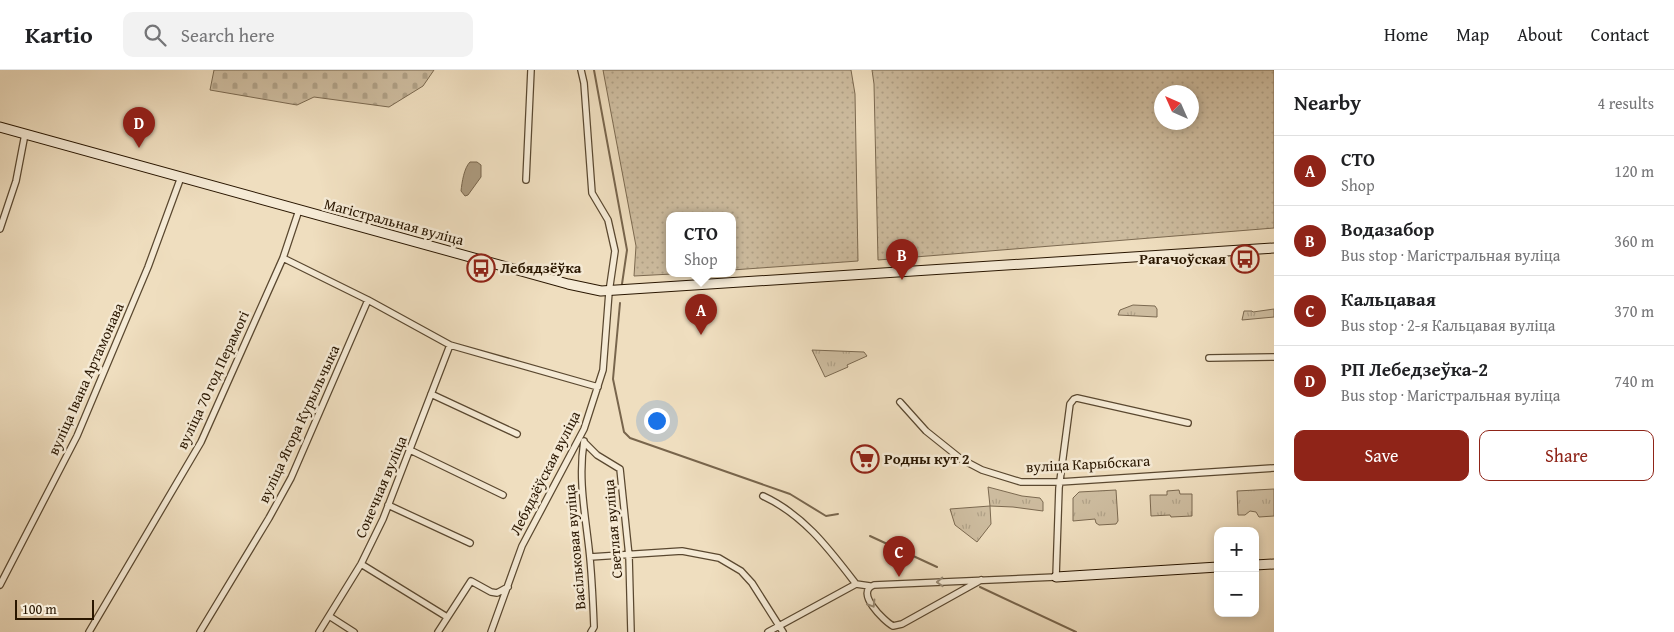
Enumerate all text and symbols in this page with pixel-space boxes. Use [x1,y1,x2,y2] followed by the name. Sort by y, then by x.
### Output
[123,12,473,57] search box
[25,17,93,52] text: Kartio
[141,21,169,49] icon: search
[181,21,275,49] text: Search here
[1384,21,1428,48] text: Home
[1456,21,1489,48] text: Map
[1517,21,1563,48] text: About
[1591,21,1649,48] text: Contact
[1154,85,1199,130] north arrow
[1294,87,1361,118] text: Nearby
[1597,91,1654,115] text: 4 results
[123,107,155,148] pin: D
[1341,145,1375,173] text: СТО
[1305,159,1315,183] text: A
[1614,159,1654,183] text: 120 m
[1341,173,1375,197] text: Shop
[322,193,467,250] street label: Магістральная вуліца
[666,212,736,277] popup
[1341,215,1434,243] text: Водазабор
[684,219,718,247] text: СТО
[1305,229,1315,253] text: B
[1614,229,1654,253] text: 360 m
[886,239,918,280] pin: B
[1341,243,1560,267] text: Bus stop · Магістральная вуліца
[1230,244,1260,274] bus stop icon: Рагачоўская
[684,247,718,271] text: Shop
[1139,248,1226,269] place label: Рагачоўская
[466,253,496,283] bus stop icon: Лебядзёўка
[500,257,582,278] place label: Лебядзёўка
[1341,285,1436,313] text: Кальцавая
[685,294,717,335] pin: A
[42,298,129,458] street label: вуліца Івана Артамонава
[1305,299,1315,323] text: C
[1614,299,1654,323] text: 370 m
[171,307,254,452] street label: вуліца 70 год Перамогі
[1341,313,1555,337] text: Bus stop · 2-я Кальцавая вуліца
[253,341,345,506] street label: вуліца Ягора Курыльчыка
[1341,355,1488,383] text: РП Лебедзеўка-2
[1305,369,1315,393] text: D
[1614,369,1654,393] text: 740 m
[1341,383,1560,407] text: Bus stop · Магістральная вуліца
[504,406,585,538] street label: Лебядзёўская вуліца
[644,408,670,434] your location
[1294,430,1469,481] button: Save
[1479,430,1654,481] button: Share
[349,432,412,541] street label: Сонечная вуліца
[850,444,880,474] supermarket icon: Родны кут 2
[884,448,970,469] place label: Родны кут 2
[1025,450,1151,477] street label: вуліца Карыбскага
[598,478,627,579] street label: Светлая вуліца
[558,483,590,611] street label: Васільковая вуліца
[1214,527,1259,617] map controls
[1214,527,1259,572] button: +
[883,536,915,577] pin: C
[1214,572,1259,617] button: −
[935,577,943,587] one-way arrow
[15,597,94,620] scale bar
[22,599,57,619] text: 100 m
[866,599,876,608] one-way arrow

